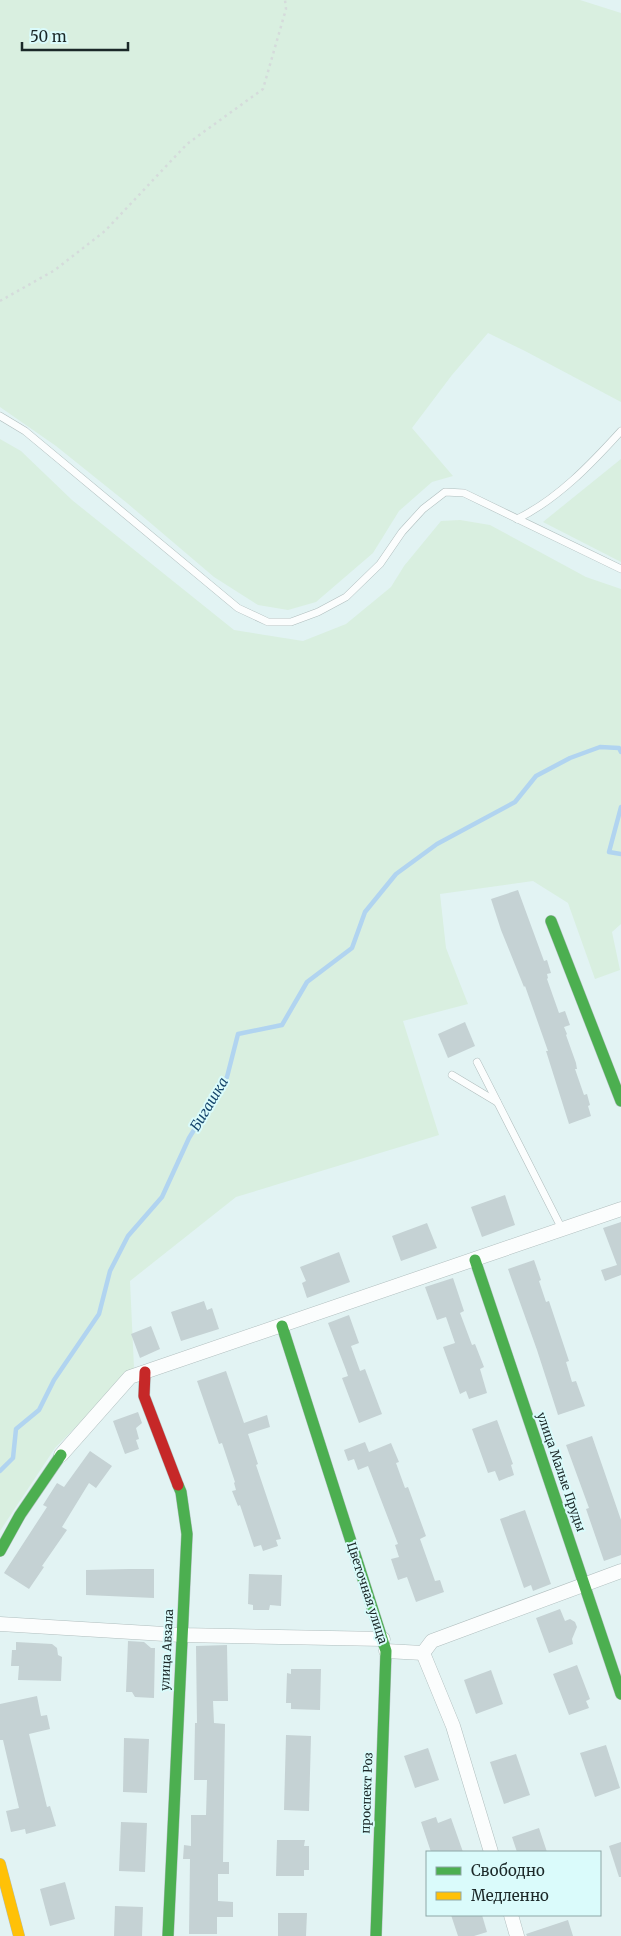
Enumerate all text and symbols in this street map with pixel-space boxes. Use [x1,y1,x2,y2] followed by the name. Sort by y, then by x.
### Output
[22,20,129,52] scale bar
[30,27,67,46] text: 50 m
[186,1074,232,1134] water label: Бигашка
[534,1410,589,1534] street label: улица Малые Пруды
[344,1540,391,1646] street label: Цветочная улица
[157,1608,176,1691] street label: улица Авзала
[358,1752,375,1834] street label: проспект Роз
[426,1851,601,1916] legend
[471,1861,545,1880] text: Свободно
[471,1886,549,1905] text: Медленно

